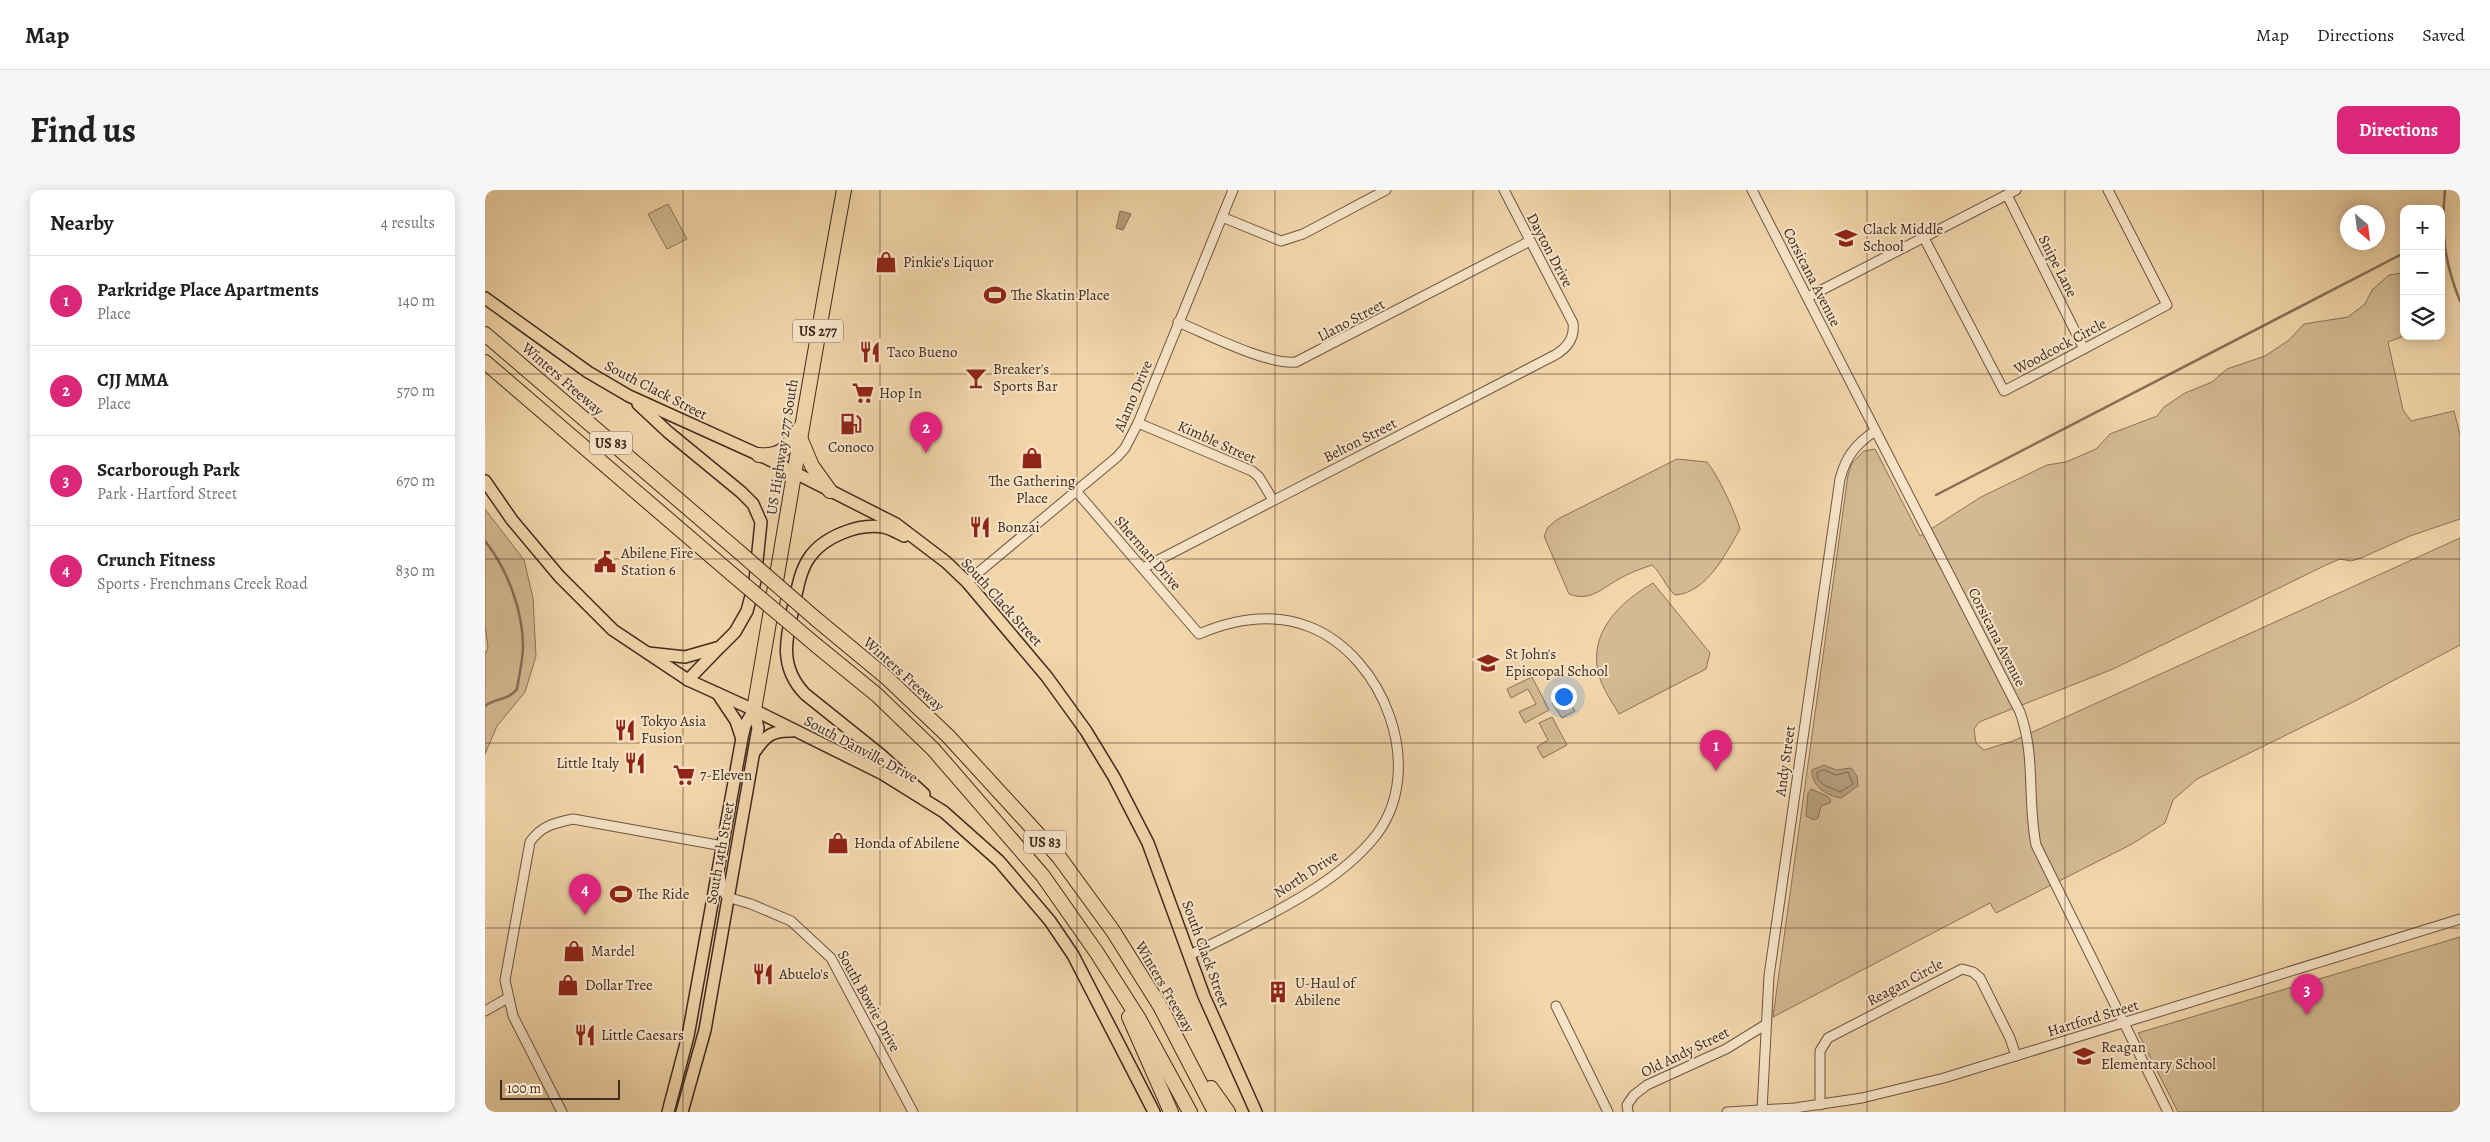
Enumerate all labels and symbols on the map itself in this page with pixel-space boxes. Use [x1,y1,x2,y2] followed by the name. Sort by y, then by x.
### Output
[2340,205,2385,250] north arrow
[1522,209,1578,291] street label: Dayton Drive
[1863,219,1943,256] place label: Clack Middle School
[1778,224,1846,330] street label: Corsicana Avenue
[1833,225,1859,251] school or university icon: Clack Middle School
[2034,231,2082,301] street label: Snipe Lane
[873,249,899,275] shop icon: Pinkie's Liquor
[903,252,994,272] place label: Pinkie's Liquor
[982,282,1008,308] sports icon: The Skatin Place
[1011,285,1110,305] place label: The Skatin Place
[1314,294,1388,346] street label: Llano Street
[2009,313,2110,379] street label: Woodcock Circle
[793,320,843,342] road number: US 277
[517,337,608,420] street label: Winters Freeway
[857,339,883,365] restaurant icon: Taco Bueno
[887,342,958,362] place label: Taco Bueno
[601,355,711,425] street label: South Clack Street
[1109,357,1157,436] street label: Alamo Drive
[993,359,1058,396] place label: Breaker's Sports Bar
[963,365,989,391] bar icon: Breaker's Sports Bar
[761,378,803,516] street label: US Highway 277 South
[850,380,876,406] supermarket icon: Hop In
[879,383,922,403] place label: Hop In
[838,411,864,437] fuel station icon: Conoco
[910,412,942,453] pin: 2
[1320,413,1400,467] street label: Belton Street
[1175,416,1259,468] street label: Kimble Street
[590,432,632,454] road number: US 83
[828,437,874,457] place label: Conoco
[1019,445,1045,471] shop icon: The Gathering Place
[989,471,1076,508] place label: The Gathering Place
[1110,511,1186,595] street label: Sherman Drive
[967,514,993,540] restaurant icon: Bonzai
[997,517,1040,537] place label: Bonzai
[620,543,694,580] place label: Abilene Fire Station 6
[592,549,618,575] public building icon: Abilene Fire Station 6
[957,553,1047,651] street label: South Clack Street
[1963,584,2031,690] street label: Corsicana Avenue
[859,632,949,716] street label: Winters Freeway
[1505,644,1608,681] place label: St John's Episcopal School
[1475,650,1501,676] school or university icon: St John's Episcopal School
[1551,684,1577,710] your location
[641,711,706,748] place label: Tokyo Asia Fusion
[801,711,922,788] street label: South Danville Drive
[612,717,638,743] restaurant icon: Tokyo Asia Fusion
[1770,724,1800,799] street label: Andy Street
[1700,730,1732,771] pin: 1
[622,750,648,776] restaurant icon: Little Italy
[556,753,619,773] place label: Little Italy
[671,762,697,788] supermarket icon: 7-Eleven
[700,765,752,785] place label: 7-Eleven
[701,800,739,906] street label: South 14th Street
[825,830,851,856] shop icon: Honda of Abilene
[1024,830,1066,854] road number: US 83
[854,833,960,853] place label: Honda of Abilene
[1270,846,1342,902] street label: North Drive
[569,874,601,915] pin: 4
[608,881,634,907] sports icon: The Ride
[637,884,690,904] place label: The Ride
[1177,898,1235,1010] street label: South Clack Street
[1130,937,1199,1037] street label: Winters Freeway
[561,938,587,964] shop icon: Mardel
[591,941,635,961] place label: Mardel
[833,947,905,1056] street label: South Bowie Drive
[1863,953,1947,1010] street label: Reagan Circle
[750,961,776,987] restaurant icon: Abuelo's
[778,964,829,984] place label: Abuelo's
[555,972,581,998] shop icon: Dollar Tree
[1294,973,1357,1010] place label: U-Haul of Abilene
[2291,974,2323,1015] pin: 3
[585,975,653,995] place label: Dollar Tree
[1265,979,1291,1005] building icon: U-Haul of Abilene
[2045,995,2141,1041] street label: Hartford Street
[572,1022,598,1048] restaurant icon: Little Caesars
[1637,1022,1733,1082] street label: Old Andy Street
[601,1025,684,1045] place label: Little Caesars
[2101,1037,2216,1074] place label: Reagan Elementary School
[2071,1043,2097,1069] school or university icon: Reagan Elementary School
[500,1077,620,1100] scale bar

